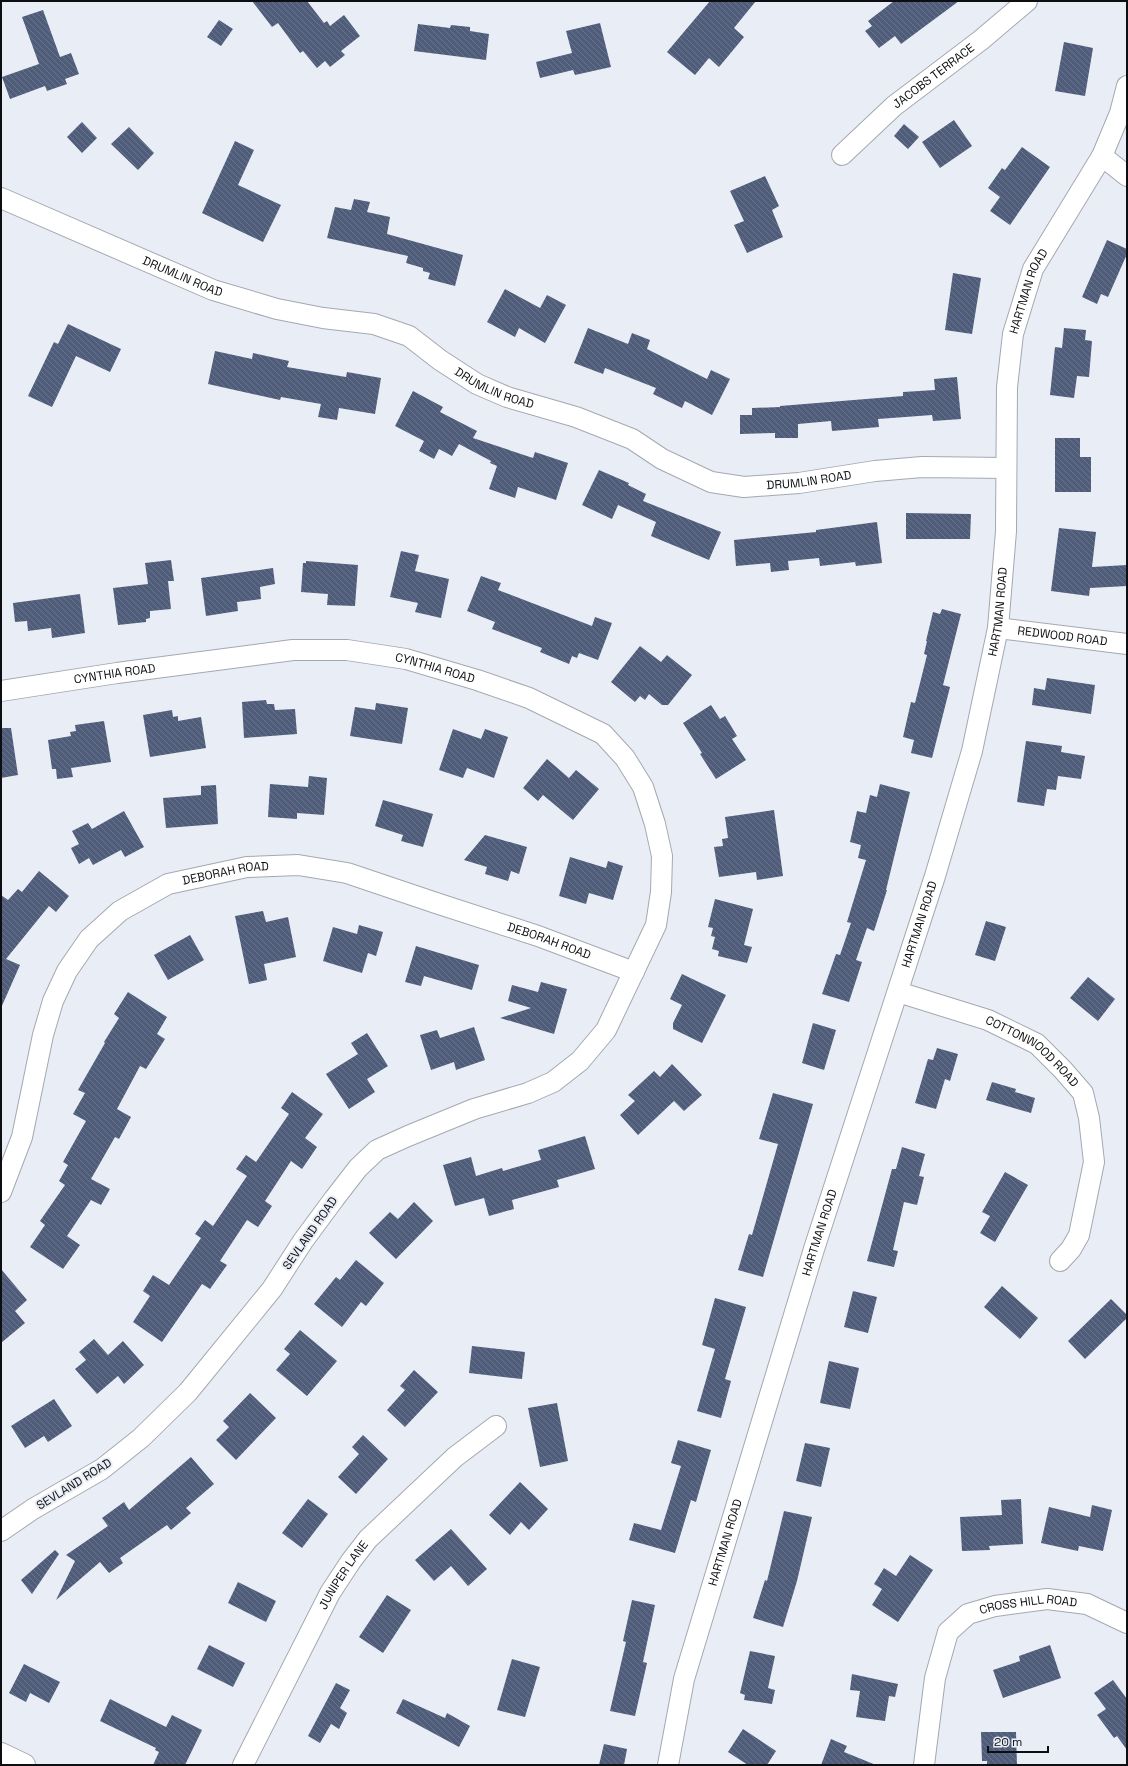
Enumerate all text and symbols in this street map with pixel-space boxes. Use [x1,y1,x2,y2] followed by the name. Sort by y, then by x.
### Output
[889,40,978,112] street label: JACOBS TERRACE
[1005,246,1052,336] street label: HARTMAN ROAD
[140,252,225,300] street label: DRUMLIN ROAD
[452,364,536,412] street label: DRUMLIN ROAD
[766,467,853,493] street label: DRUMLIN ROAD
[984,566,1011,658] street label: HARTMAN ROAD
[1017,622,1108,650] street label: REDWOOD ROAD
[394,649,477,687] street label: CYNTHIA ROAD
[73,660,156,688] street label: CYNTHIA ROAD
[181,858,269,889] street label: DEBORAH ROAD
[898,879,941,970] street label: HARTMAN ROAD
[505,919,593,963] street label: DEBORAH ROAD
[983,1012,1082,1090] street label: COTTONWOOD ROAD
[798,1187,841,1278] street label: HARTMAN ROAD
[279,1193,341,1273] street label: SEVLAND ROAD
[33,1454,115,1513] street label: SEVLAND ROAD
[705,1497,746,1588] street label: HARTMAN ROAD
[315,1537,372,1612] street label: JUNIPER LANE
[977,1591,1078,1618] street label: CROSS HILL ROAD
[988,1728,1048,1754] scale bar
[994,1734,1022,1750] text: 20 m

